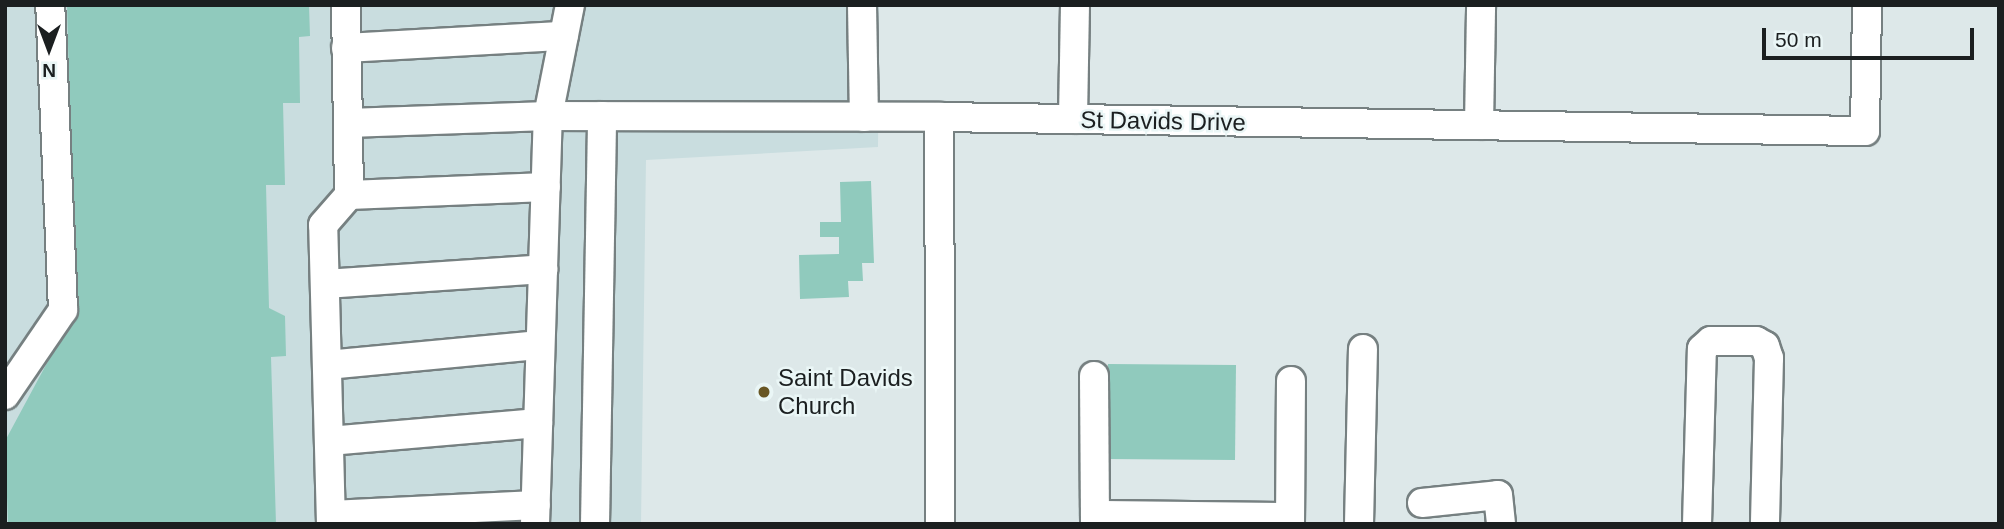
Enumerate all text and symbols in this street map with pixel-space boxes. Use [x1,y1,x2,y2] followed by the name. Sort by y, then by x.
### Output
[14,14,84,84] north arrow
[1766,14,1978,58] scale bar
[1775,28,1822,51] text: 50 m
[42,60,56,81] text: N
[1080,105,1246,137] street label: St Davids Drive
[778,364,913,420] place label: Saint Davids Church
[756,384,772,400] marker: Saint Davids Church

